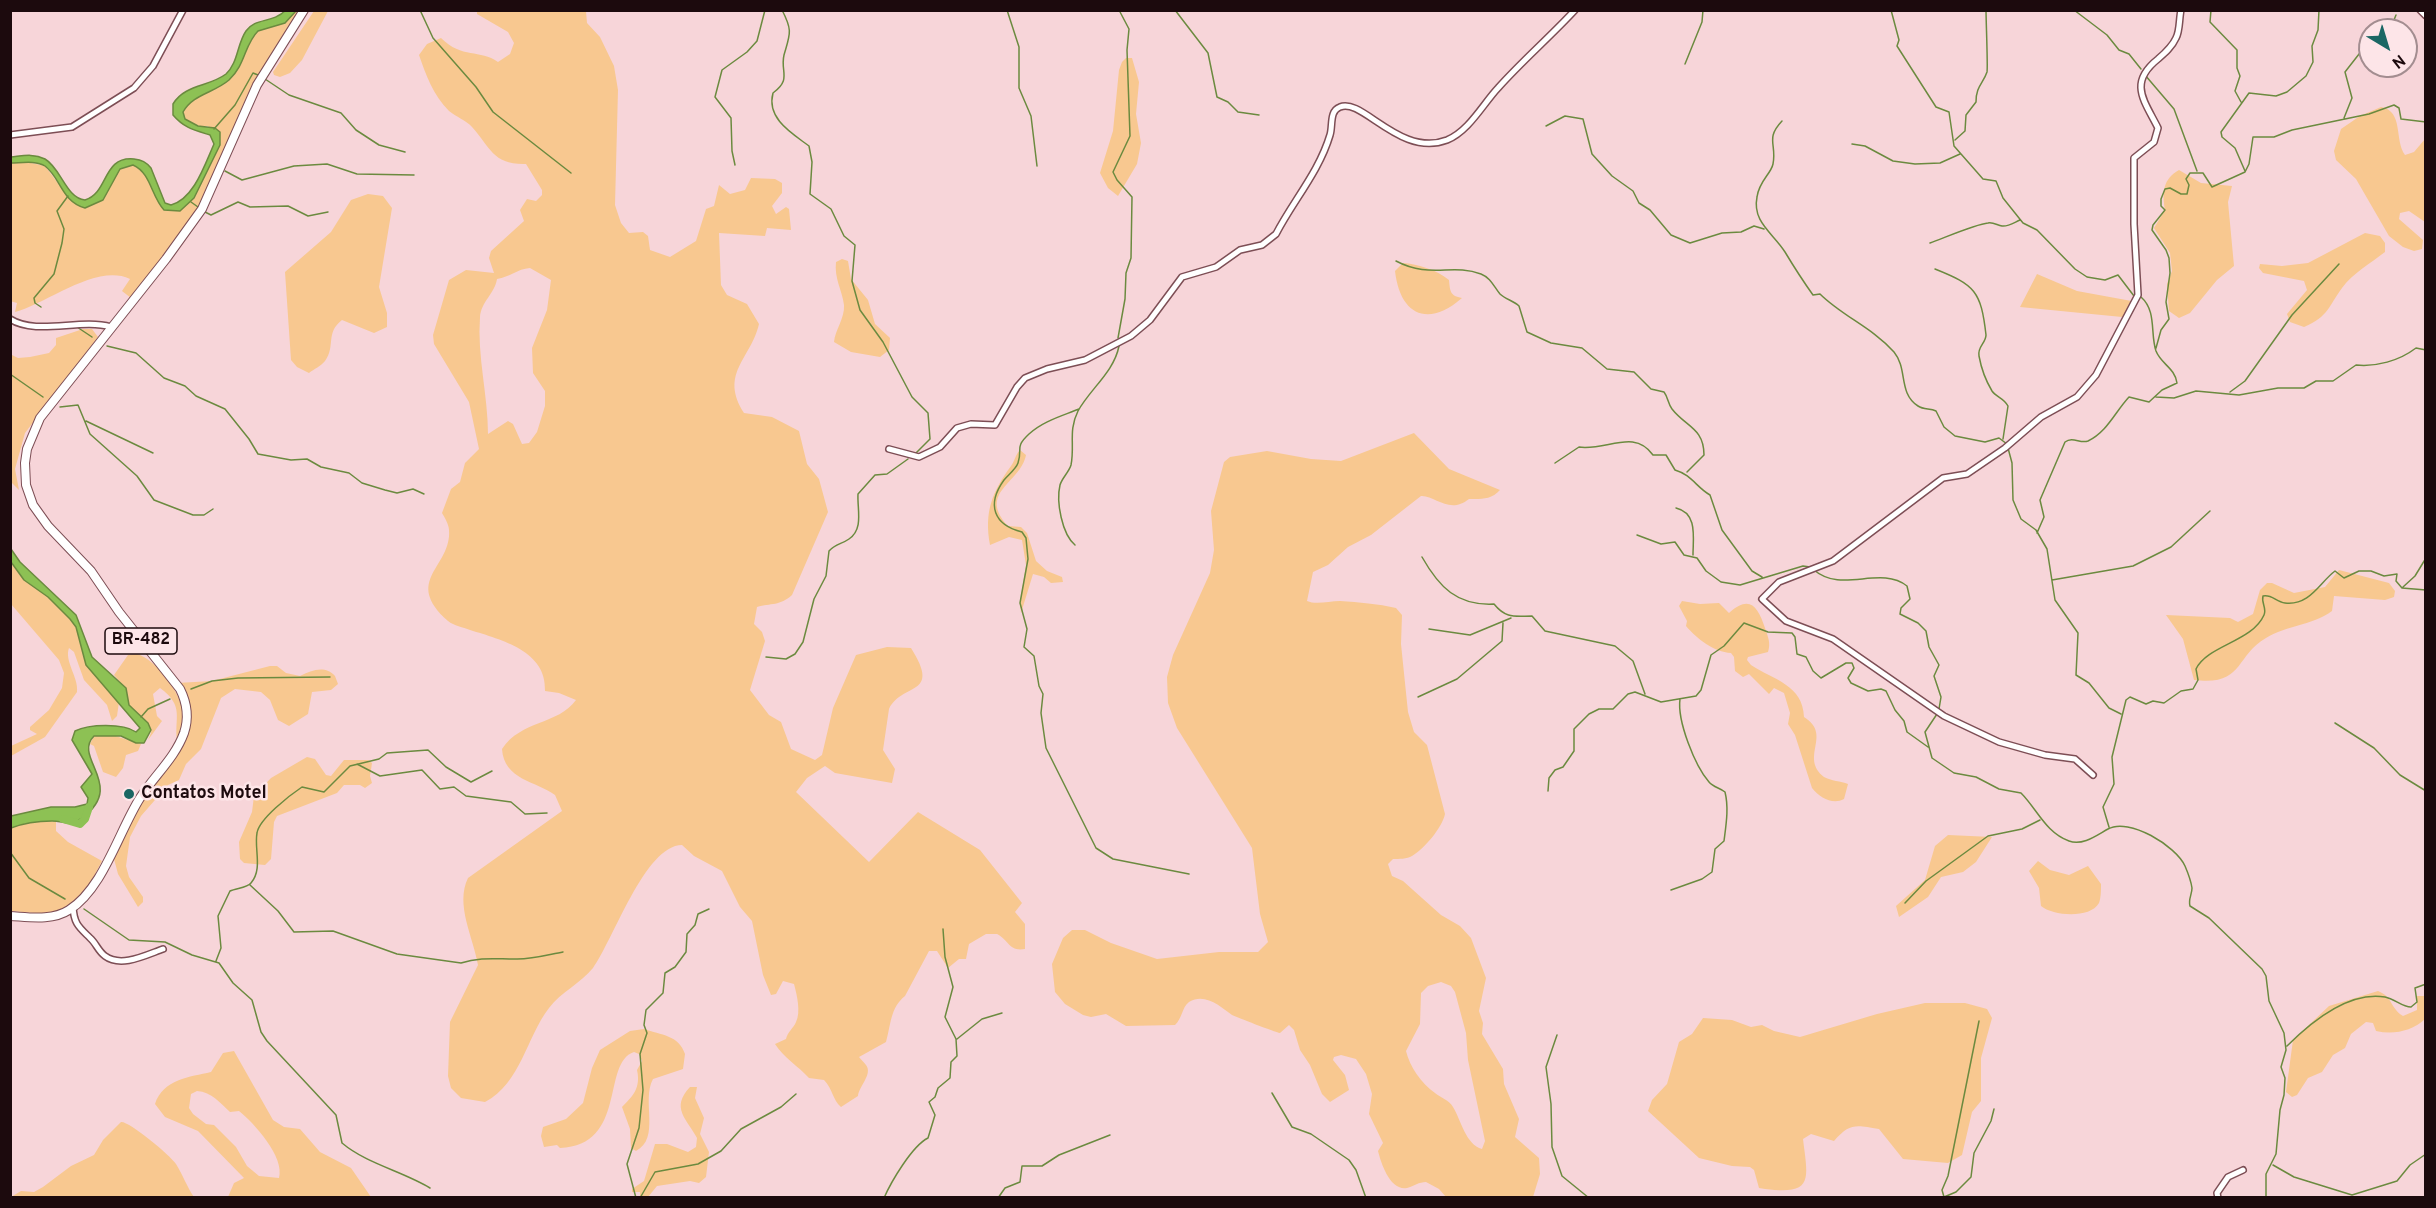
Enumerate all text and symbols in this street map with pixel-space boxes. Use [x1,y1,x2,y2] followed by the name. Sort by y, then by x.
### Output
[2358,18,2418,78] north arrow
[2387,49,2409,72] text: N
[105,628,177,654] road number: BR-482
[141,783,267,805] place label: Contatos Motel
[122,787,136,801] marker: Contatos Motel

